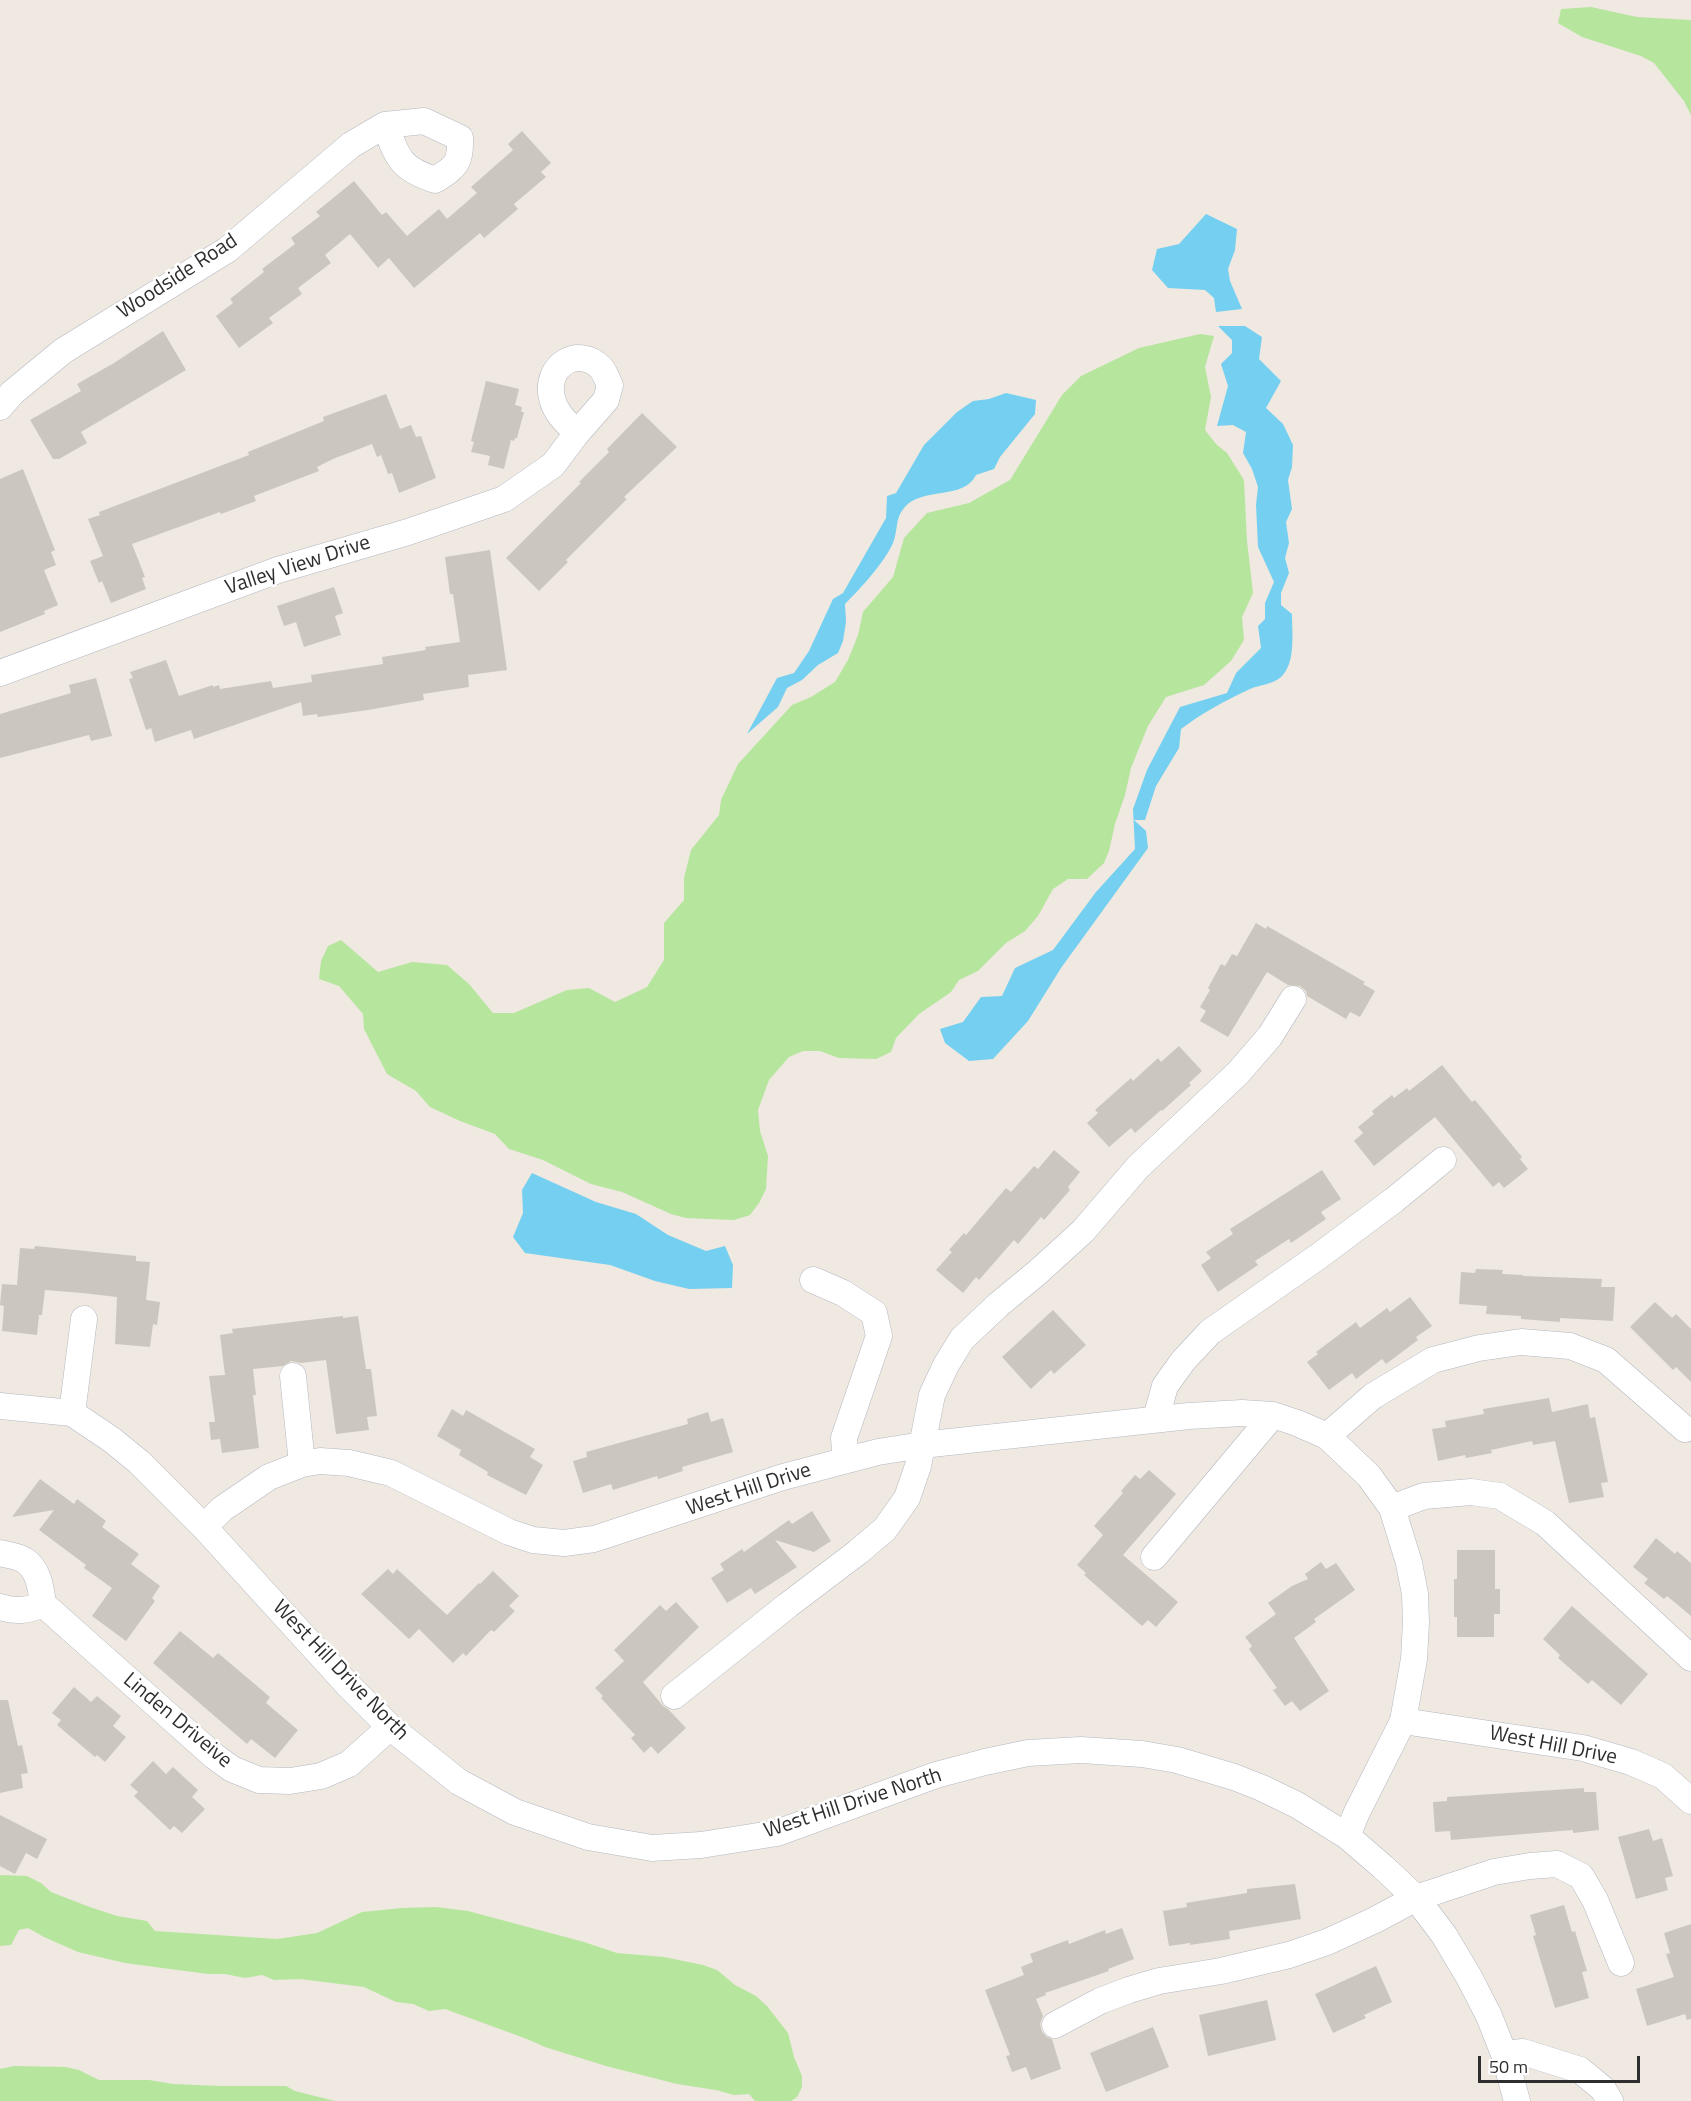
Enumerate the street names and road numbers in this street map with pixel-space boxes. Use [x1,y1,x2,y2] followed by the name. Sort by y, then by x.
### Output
[113,229,243,325] street label: Woodside Road
[222,531,374,601] street label: Valley View Drive
[683,1458,815,1522] street label: West Hill Drive
[267,1596,413,1746] street label: West Hill Drive North
[117,1668,237,1774] street label: Linden Driveive
[1487,1721,1619,1771] street label: West Hill Drive
[761,1763,945,1845] street label: West Hill Drive North

